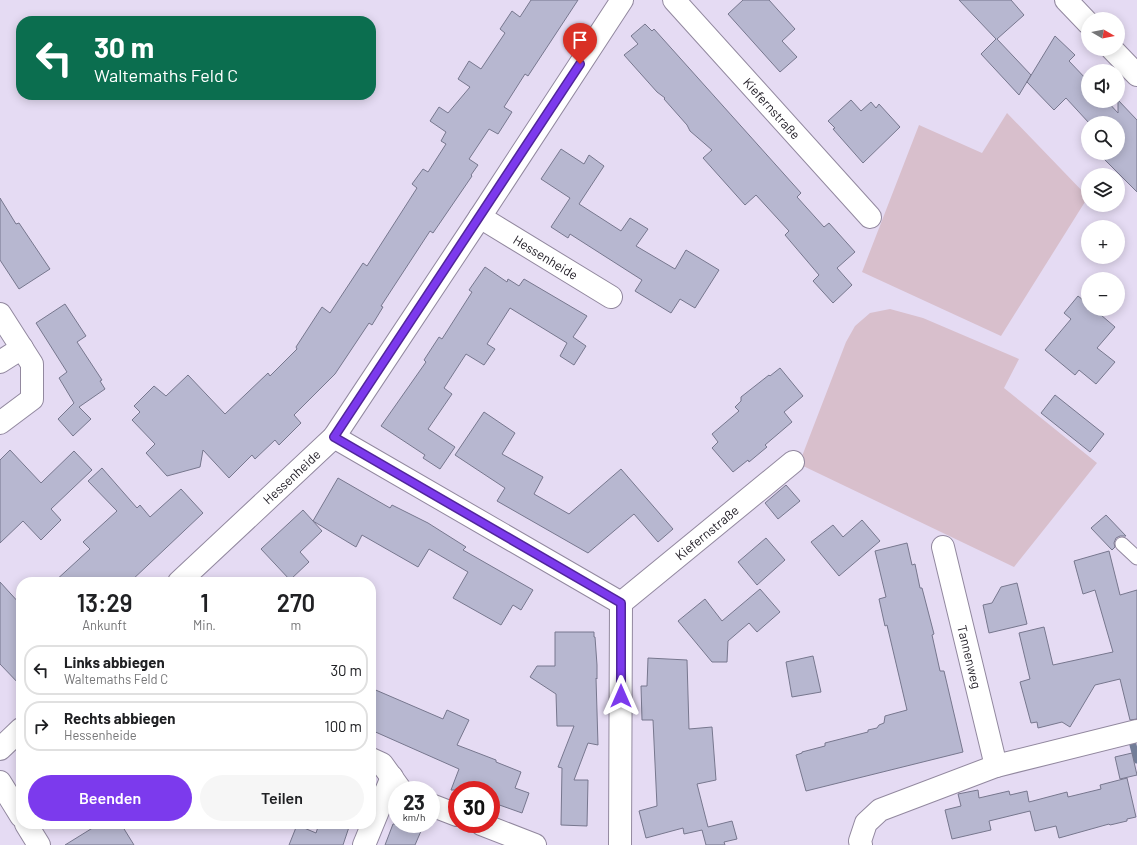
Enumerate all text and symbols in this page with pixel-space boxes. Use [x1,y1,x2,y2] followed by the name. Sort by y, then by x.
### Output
[1081,12,1125,56] north arrow
[1081,12,1125,316] map controls
[563,23,597,64] pin
[569,29,591,51] icon: arrive
[94,30,154,64] text: 30 m
[28,32,80,84] icon: left
[94,64,238,86] text: Waltemaths Feld C
[1081,64,1125,108] button: sound
[740,74,804,142] street label: Kiefernstraße
[1081,116,1125,160] button: search
[1081,168,1125,212] button: layers
[1081,220,1125,264] button: +
[510,231,581,283] street label: Hessenheide
[1081,272,1125,316] button: −
[259,446,324,508] street label: Hessenheide
[672,502,742,563] street label: Kiefernstraße
[77,588,132,617] text: 13:29
[200,588,209,617] text: 1
[277,588,315,617] text: 270
[82,617,127,633] text: Ankunft
[193,617,216,633] text: Min.
[291,617,301,633] text: m
[954,624,985,690] street label: Tannenweg
[64,653,165,671] text: Links abbiegen
[30,659,52,681] icon: left
[330,661,362,679] text: 30 m
[64,671,168,687] text: Waltemaths Feld C
[600,675,642,717] position arrow
[64,709,175,727] text: Rechts abbiegen
[30,715,52,737] icon: right
[324,717,362,735] text: 100 m
[64,727,137,743] text: Hessenheide
[28,775,192,821] button: Beenden
[200,775,364,821] button: Teilen
[448,781,500,833] speed limit sign: 30
[403,790,425,814] text: 23
[403,811,425,823] text: km/h

